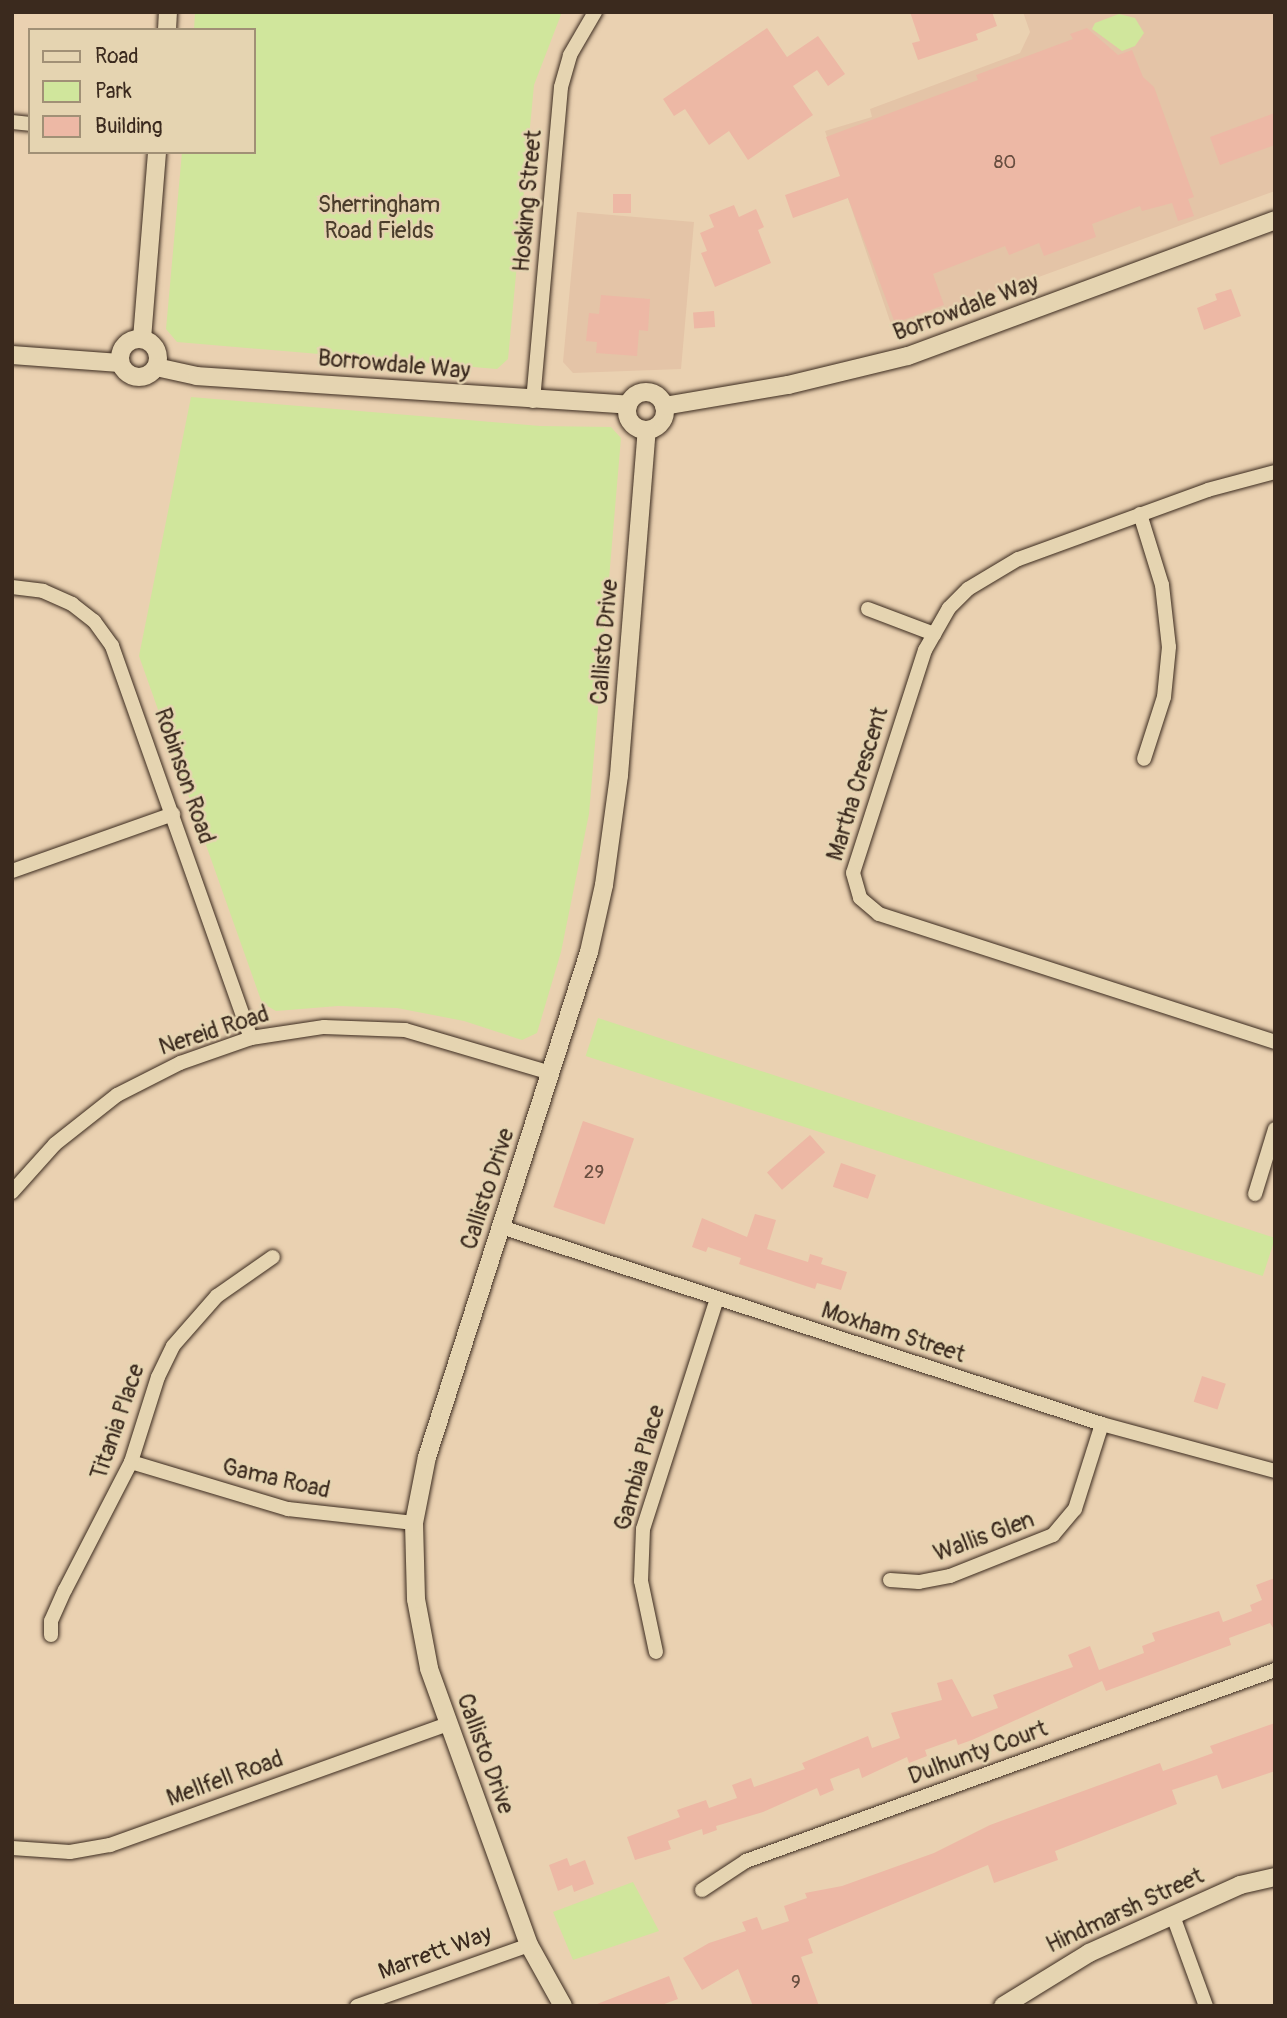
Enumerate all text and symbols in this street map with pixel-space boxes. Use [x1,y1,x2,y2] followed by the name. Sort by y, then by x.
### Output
[28,28,256,154] legend
[95,43,139,70] text: Road
[95,78,132,105] text: Park
[95,113,162,140] text: Building
[508,129,548,273] street label: Hosking Street
[994,152,1016,174] house number: 80
[318,191,440,245] park label: Sherringham Road Fields
[889,269,1043,347] street label: Borrowdale Way
[317,345,471,385] street label: Borrowdale Way
[586,578,624,706] street label: Callisto Drive
[822,704,894,864] street label: Martha Crescent
[148,705,220,847] street label: Robinson Road
[156,1000,272,1062] street label: Nereid Road
[455,1125,521,1253] street label: Callisto Drive
[584,1162,604,1184] house number: 29
[818,1297,968,1369] street label: Moxham Street
[85,1360,151,1484] street label: Titania Place
[609,1402,671,1534] street label: Gambia Place
[219,1453,333,1505] street label: Gama Road
[930,1506,1038,1568] street label: Wallis Glen
[450,1690,520,1818] street label: Callisto Drive
[905,1715,1051,1791] street label: Dulhunty Court
[163,1745,287,1813] street label: Mellfell Road
[1042,1862,1208,1960] street label: Hindmarsh Street
[375,1920,495,1986] street label: Marrett Way
[791,1972,801,1994] house number: 9

